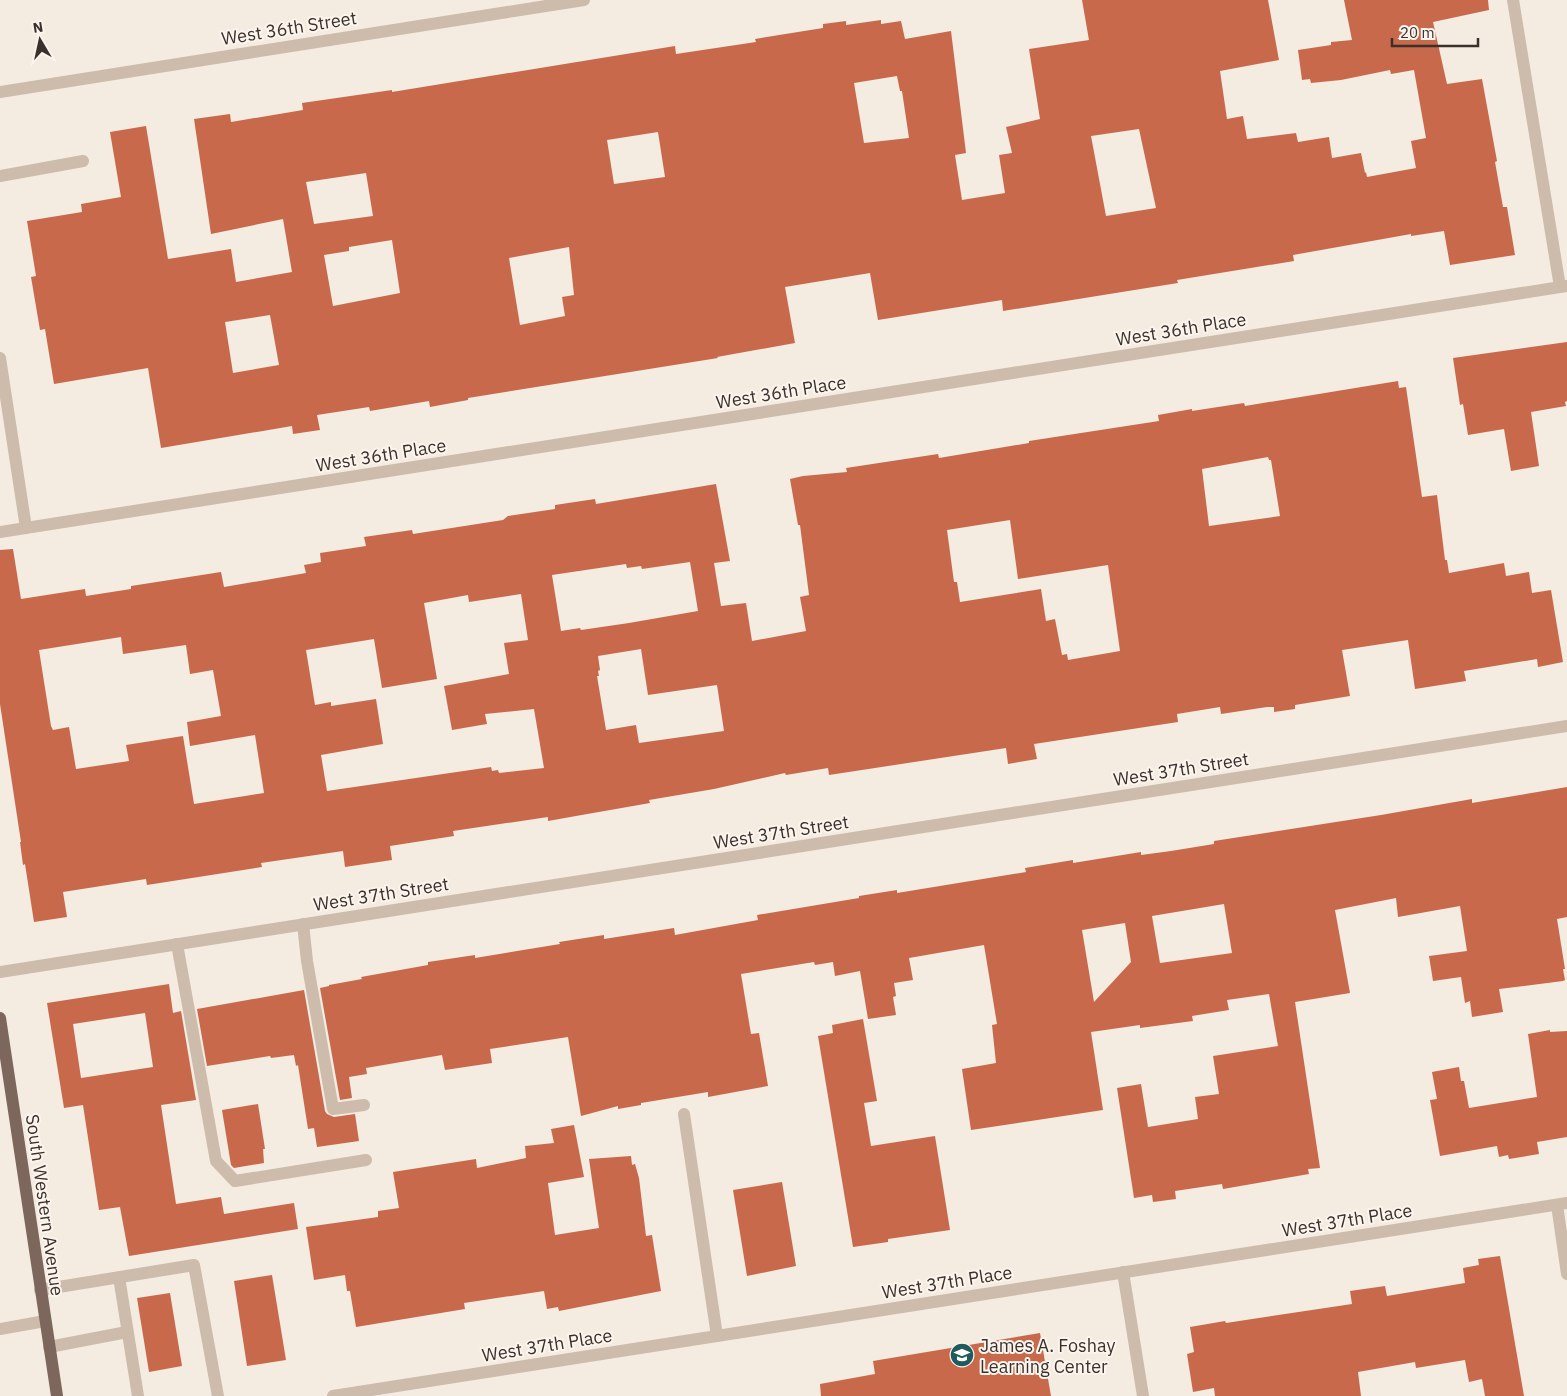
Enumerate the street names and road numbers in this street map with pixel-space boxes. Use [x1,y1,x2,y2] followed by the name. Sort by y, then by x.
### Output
[220,6,358,50] street label: West 36th Street
[1114,307,1248,351] street label: West 36th Place
[714,370,848,414] street label: West 36th Place
[314,433,448,477] street label: West 36th Place
[1112,747,1250,791] street label: West 37th Street
[712,810,850,854] street label: West 37th Street
[312,872,450,916] street label: West 37th Street
[21,1113,69,1297] street label: South Western Avenue
[1280,1198,1414,1242] street label: West 37th Place
[880,1260,1014,1304] street label: West 37th Place
[480,1323,614,1367] street label: West 37th Place

